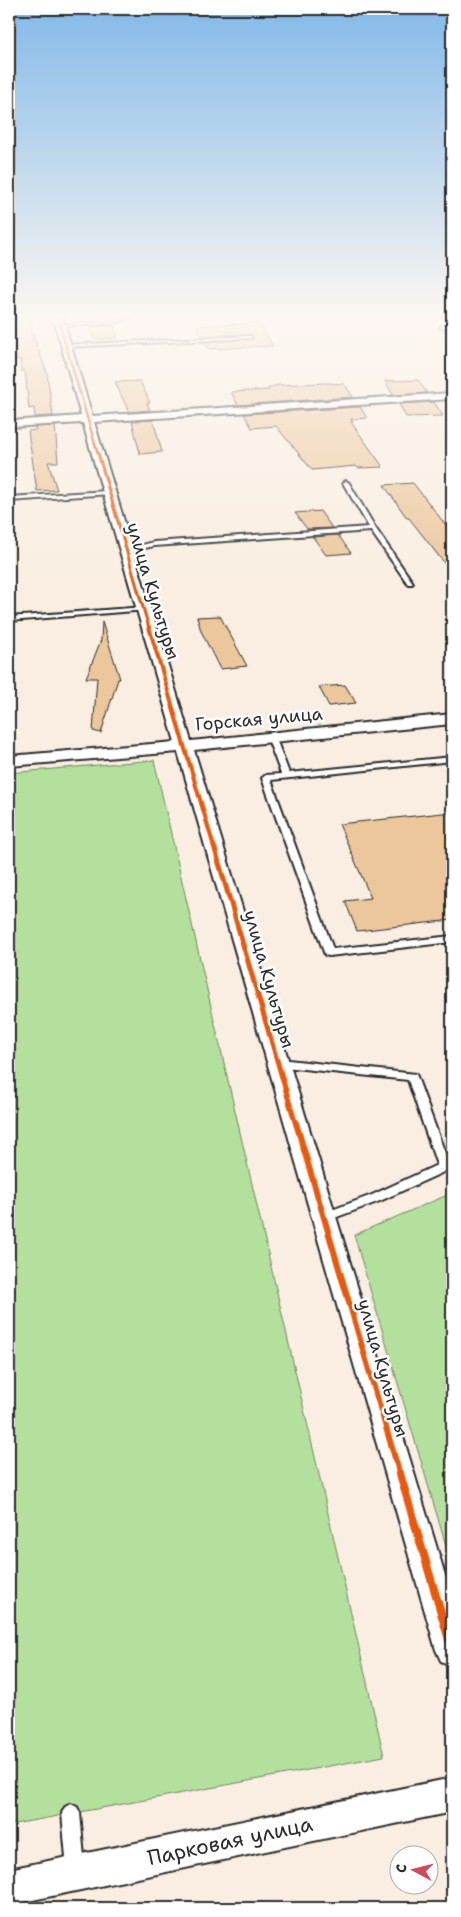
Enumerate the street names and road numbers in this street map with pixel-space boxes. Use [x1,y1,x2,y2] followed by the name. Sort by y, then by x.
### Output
[121,519,185,663] street label: улица Культуры
[194,701,324,737] street label: Горская улица
[238,907,300,1051] street label: улица Культуры
[352,1296,414,1440] street label: улица Культуры
[145,1810,315,1872] street label: Парковая улица

